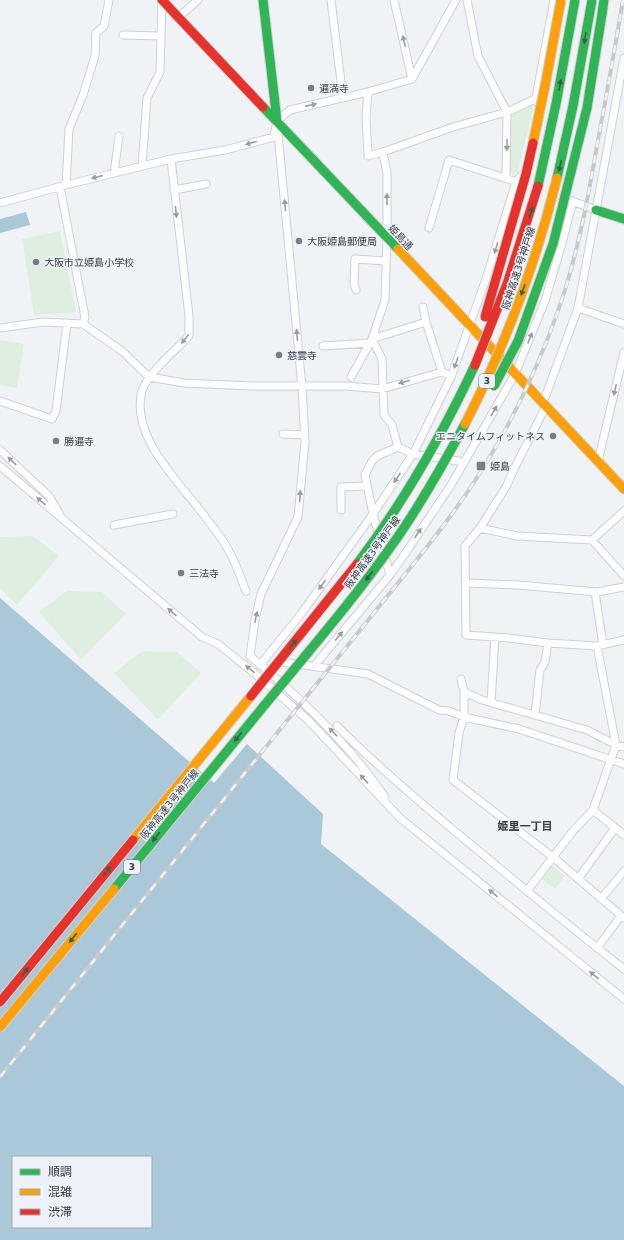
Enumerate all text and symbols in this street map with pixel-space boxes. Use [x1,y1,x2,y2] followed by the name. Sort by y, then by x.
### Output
[582,32,588,45] one-way arrow
[400,35,406,47] one-way arrow
[557,79,563,91] one-way arrow
[306,83,316,93] marker: 遍満寺
[319,83,349,94] place label: 遍満寺
[305,102,317,108] one-way arrow
[504,139,510,152] one-way arrow
[245,140,258,146] one-way arrow
[557,160,563,172] one-way arrow
[91,175,103,181] one-way arrow
[384,192,390,205] one-way arrow
[281,199,288,211] one-way arrow
[528,205,534,217] one-way arrow
[173,206,180,218] one-way arrow
[386,223,415,252] street label: 姫島通
[500,225,537,311] street label: 阪神高速3号神戸線
[294,236,304,246] marker: 大阪姫島郵便局
[307,236,377,247] place label: 大阪姫島郵便局
[493,242,499,254] one-way arrow
[31,257,41,267] marker: 大阪市立姫島小学校
[44,257,134,268] place label: 大阪市立姫島小学校
[520,285,526,297] one-way arrow
[294,328,300,341] one-way arrow
[527,331,533,343] one-way arrow
[180,334,189,345] one-way arrow
[274,350,284,360] marker: 慈雲寺
[287,350,317,361] place label: 慈雲寺
[453,357,459,369] one-way arrow
[479,374,495,388] road number: 3
[398,379,410,385] one-way arrow
[612,384,618,396] one-way arrow
[490,405,497,416] one-way arrow
[436,431,545,442] place label: エニタイムフィットネス
[548,431,558,441] marker: エニタイムフィットネス
[51,436,61,446] marker: 勝遍寺
[64,436,94,447] place label: 勝遍寺
[7,456,17,466] one-way arrow
[475,460,487,472] marker: 姫島
[490,461,510,472] place label: 姫島
[393,473,401,484] one-way arrow
[296,490,303,502] one-way arrow
[35,497,46,506] one-way arrow
[343,514,402,590] street label: 阪神高速3号神戸線
[414,528,422,538] one-way arrow
[176,568,186,578] marker: 三法寺
[189,568,219,579] place label: 三法寺
[365,571,373,582] one-way arrow
[318,579,326,590] one-way arrow
[167,608,177,617] one-way arrow
[253,611,259,624] one-way arrow
[335,631,343,641] one-way arrow
[289,638,298,649] one-way arrow
[245,665,256,674] one-way arrow
[328,727,338,737] one-way arrow
[234,732,243,742] one-way arrow
[138,767,201,841] street label: 阪神高速3号神戸線
[359,774,369,784] one-way arrow
[498,820,553,833] district label: 姫里一丁目
[151,832,160,843] one-way arrow
[124,860,140,874] road number: 3
[103,866,112,876] one-way arrow
[487,889,498,897] one-way arrow
[69,932,78,943] one-way arrow
[20,966,29,977] one-way arrow
[588,970,599,979] one-way arrow
[12,1156,152,1228] legend
[48,1165,72,1179] text: 順調
[48,1185,72,1199] text: 混雑
[48,1205,72,1219] text: 渋滞

